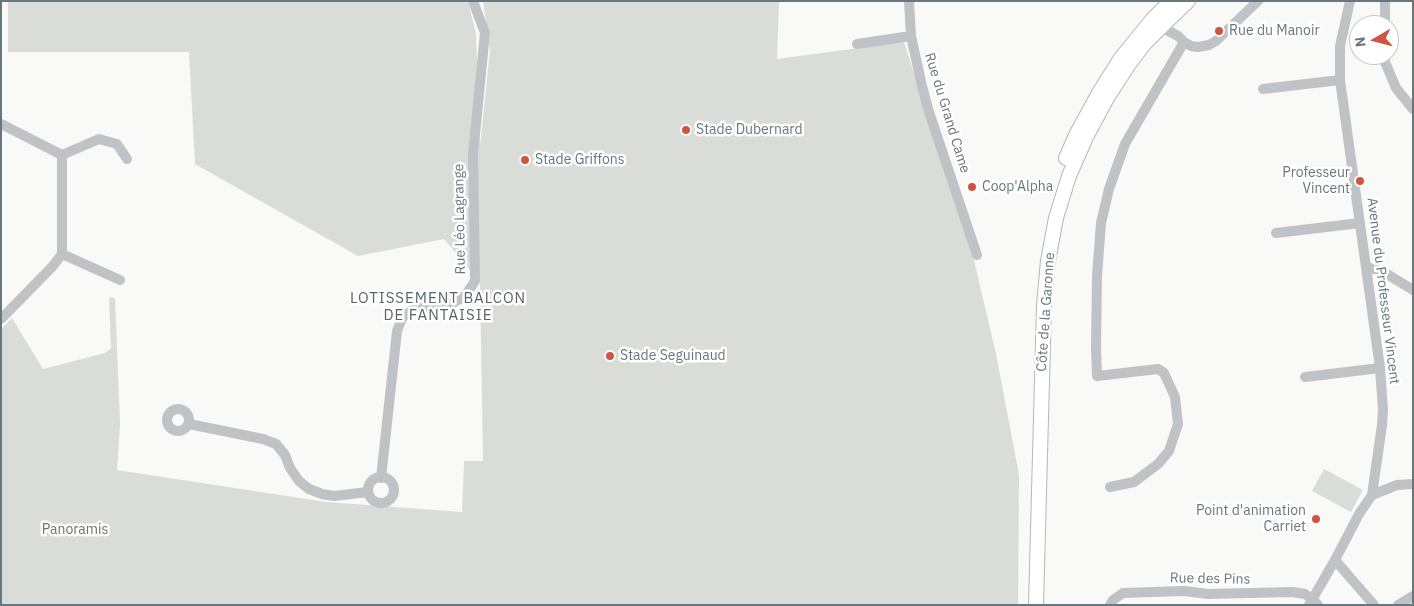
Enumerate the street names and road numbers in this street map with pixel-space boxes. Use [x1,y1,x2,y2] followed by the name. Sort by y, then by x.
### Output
[921,51,973,175] street label: Rue du Grand Came
[451,163,469,275] street label: Rue Léo Lagrange
[1363,197,1403,385] street label: Avenue du Professeur Vincent
[1033,252,1059,372] street label: Côte de la Garonne
[1170,570,1250,588] street label: Rue des Pins

